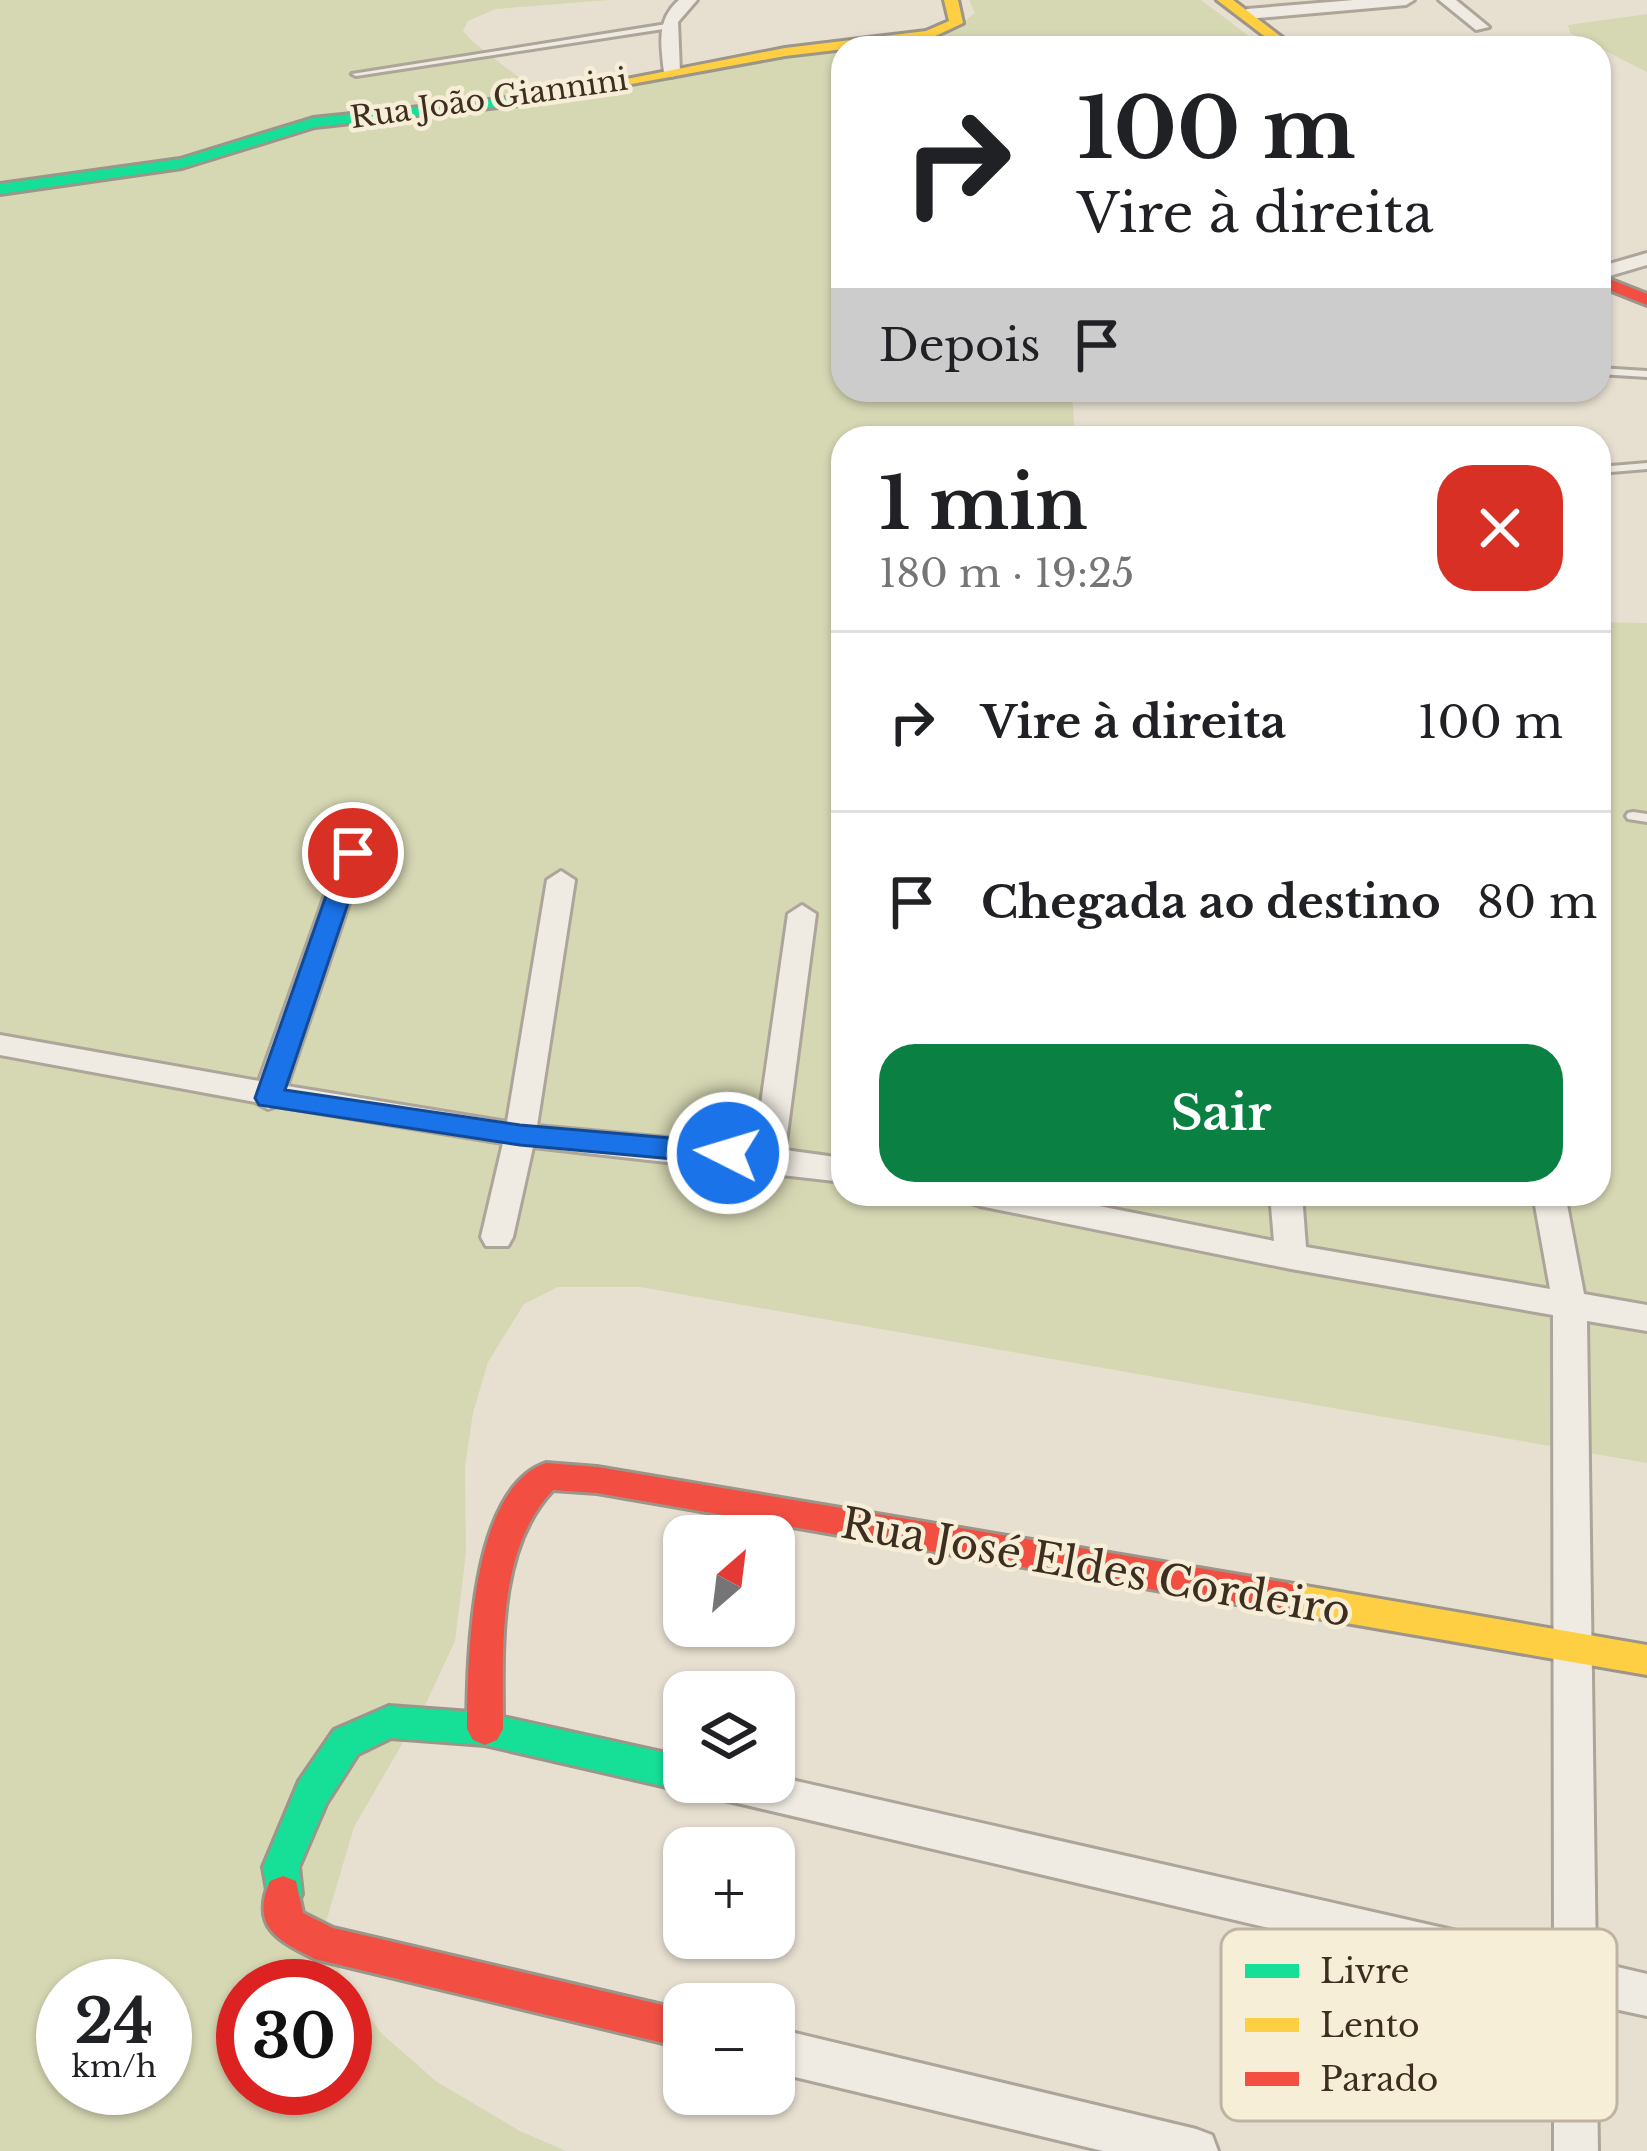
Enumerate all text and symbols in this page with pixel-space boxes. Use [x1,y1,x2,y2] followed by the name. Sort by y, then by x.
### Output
[348,61,630,136] street label: Rua João Giannini
[1077,77,1356,181] text: 100 m
[879,84,1035,240] icon: right
[1077,180,1433,247] text: Vire à direita
[1064,312,1130,378] icon: arrive
[879,317,1040,373] text: Depois
[879,459,1088,548] text: 1 min
[1437,465,1563,591] button: close
[879,549,1134,598] text: 180 m · 19:25
[879,689,945,755] icon: right
[981,694,1286,750] text: Vire à direita
[1417,694,1563,750] text: 100 m
[302,802,404,904] pin
[320,820,386,886] icon: arrive
[879,869,945,935] icon: arrive
[981,874,1441,930] text: Chegada ao destino
[1477,874,1597,930] text: 80 m
[879,1044,1563,1182] button: Sair
[665,1090,791,1216] position arrow
[837,1497,1355,1637] street label: Rua José Eldes Cordeiro
[663,1515,795,1647] north arrow
[663,1515,795,2115] map controls
[663,1671,795,1803] button: layers
[663,1827,795,1959] button: +
[1221,1929,1617,2121] legend
[1320,1951,1410,1992] text: Livre
[216,1959,372,2115] speed limit sign: 30
[663,1983,795,2115] button: −
[75,1985,153,2059] text: 24
[1320,2005,1420,2046] text: Lento
[71,2048,157,2085] text: km/h
[1320,2059,1438,2100] text: Parado

